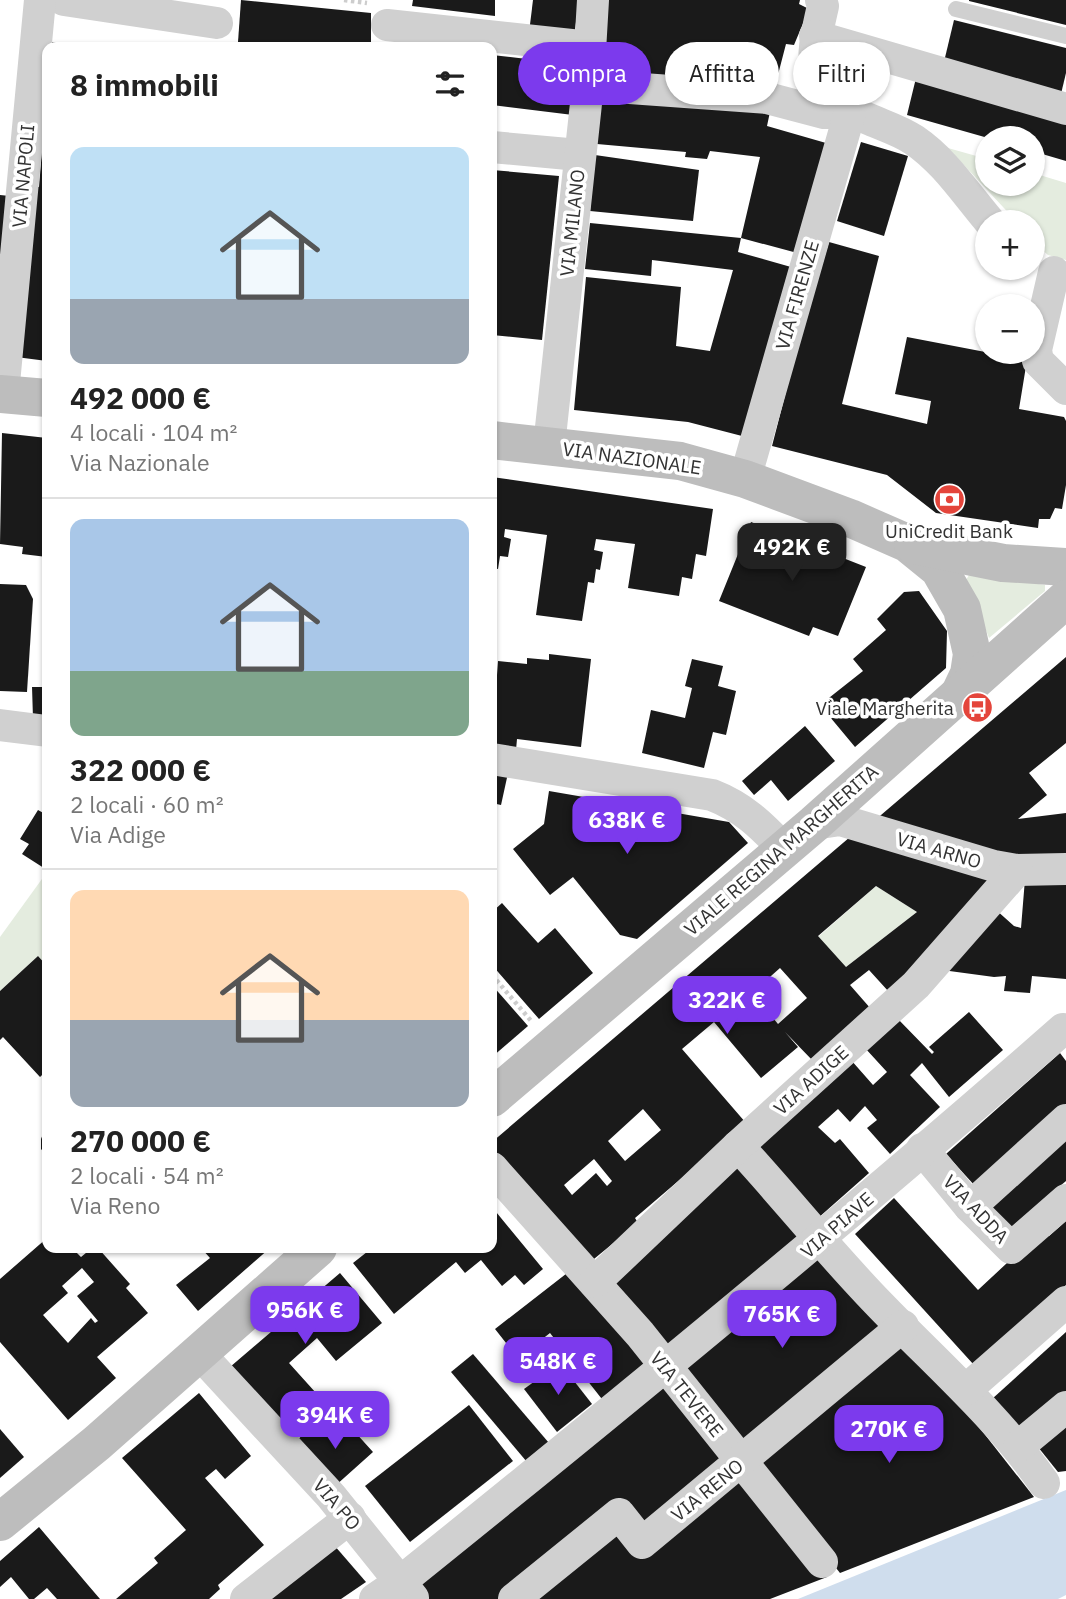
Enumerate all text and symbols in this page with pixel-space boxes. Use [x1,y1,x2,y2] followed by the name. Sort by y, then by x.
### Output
[518,42,651,105] chip: Compra
[665,42,779,105] chip: Affitta
[793,42,890,105] chip: Filtri
[70,65,219,104] text: 8 immobili
[431,65,469,103] icon: filters
[7,123,39,229] street label: VIA NAPOLI
[975,126,1045,364] map controls
[975,126,1045,196] button: layers
[554,168,590,278] street label: VIA MILANO
[207,192,333,318] icon: home
[975,210,1045,280] button: +
[770,237,824,353] street label: VIA FIRENZE
[975,294,1045,364] button: −
[70,378,211,417] text: 492 000 €
[70,417,237,447] text: 4 locali · 104 m²
[561,436,703,480] street label: VIA NAZIONALE
[70,447,210,477] text: Via Nazionale
[932,483,966,517] bank icon: UniCredit Bank
[885,519,1013,543] place label: UniCredit Bank
[735,524,849,583] pin: 492K €
[753,531,831,561] text: 492K €
[207,564,333,690] icon: home
[960,691,994,725] bus stop icon: Viale Margherita
[816,696,954,720] place label: Viale Margherita
[70,750,211,789] text: 322 000 €
[679,759,883,941] street label: VIALE REGINA MARGHERITA
[70,789,224,819] text: 2 locali · 60 m²
[570,796,684,856] pin: 638K €
[588,804,666,834] text: 638K €
[70,819,166,849] text: Via Adige
[894,826,984,874] street label: VIA ARNO
[207,935,333,1061] icon: home
[670,976,784,1036] pin: 322K €
[688,984,766,1014] text: 322K €
[769,1040,853,1120] street label: VIA ADIGE
[70,1121,211,1160] text: 270 000 €
[70,1160,224,1190] text: 2 locali · 54 m²
[938,1170,1014,1248] street label: VIA ADDA
[796,1187,878,1263] street label: VIA PIAVE
[70,1190,160,1220] text: Via Reno
[248,1286,362,1346] pin: 956K €
[725,1290,839,1350] pin: 765K €
[266,1294,344,1324] text: 956K €
[743,1298,821,1328] text: 765K €
[501,1338,615,1397] pin: 548K €
[519,1345,597,1375] text: 548K €
[645,1346,729,1442] street label: VIA TEVERE
[278,1392,392,1451] pin: 394K €
[296,1399,374,1429] text: 394K €
[832,1406,946,1465] pin: 270K €
[850,1413,928,1443] text: 270K €
[666,1454,748,1526] street label: VIA RENO
[308,1473,366,1535] street label: VIA PO

